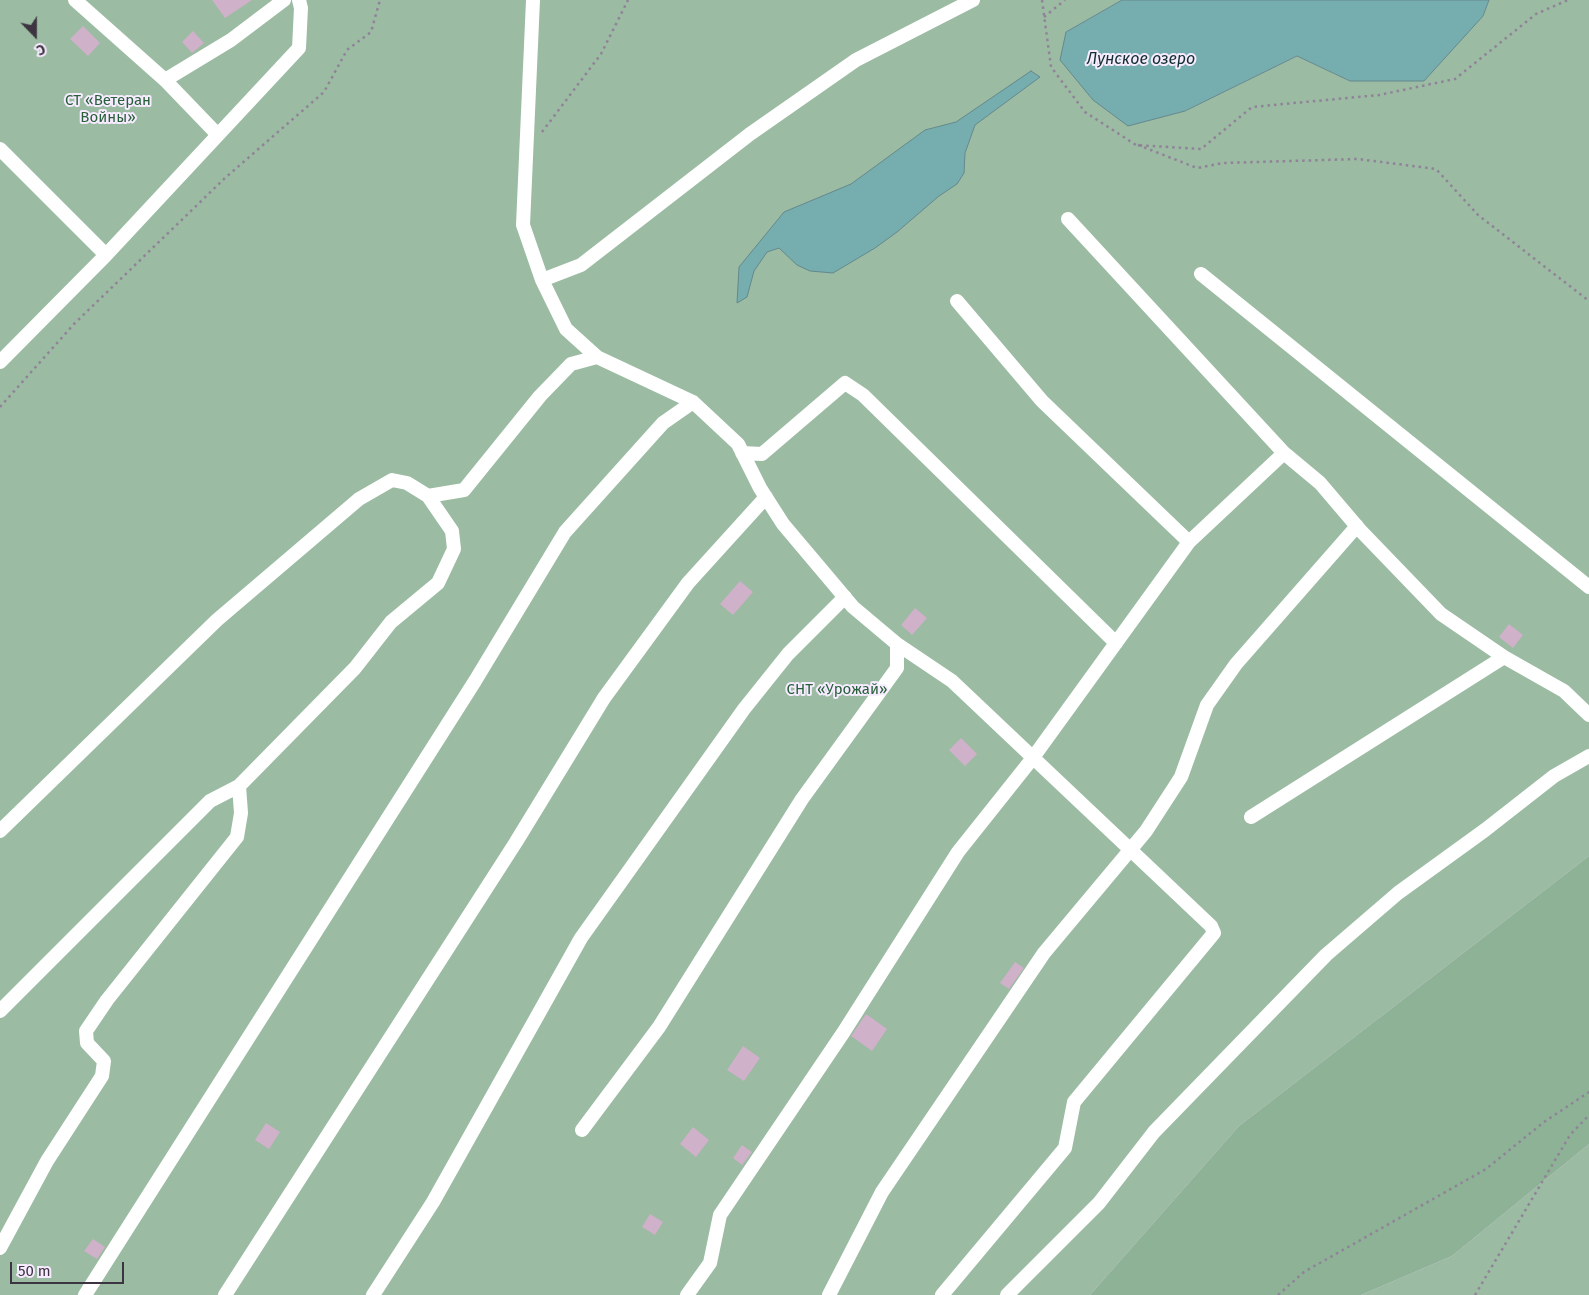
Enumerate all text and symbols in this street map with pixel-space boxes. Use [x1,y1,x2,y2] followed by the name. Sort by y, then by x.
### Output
[10,10,60,60] north arrow
[34,40,48,59] text: С
[1087,50,1195,70] water label: Лунское озеро
[65,92,151,127] park label: СТ «Ветеран Войны»
[787,681,887,699] park label: СНТ «Урожай»
[12,1252,126,1284] scale bar
[18,1262,51,1280] text: 50 m

